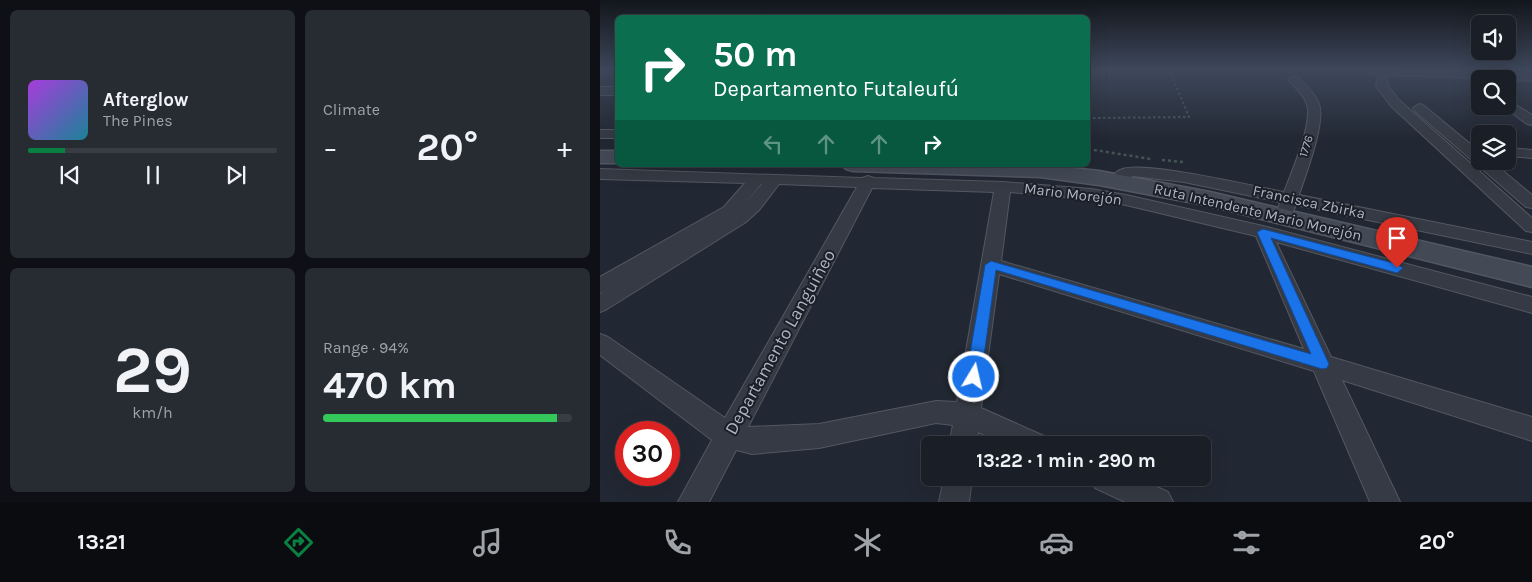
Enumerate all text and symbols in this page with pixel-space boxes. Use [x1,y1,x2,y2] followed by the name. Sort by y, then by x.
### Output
[1471,15,1516,170] map controls
[1471,15,1516,60] button: sound
[713,34,798,75] text: 50 m
[630,35,695,100] icon: right
[1471,70,1516,115] button: search
[713,76,959,102] text: Departamento Futaleufú
[103,89,189,111] text: Afterglow
[323,100,380,119] text: Climate
[103,111,173,130] text: The Pines
[417,125,478,170] text: 20°
[1471,125,1516,170] button: layers
[759,130,787,158] icon: left
[812,130,840,158] icon: ahead
[865,130,893,158] icon: ahead
[918,130,946,158] icon: right
[323,131,338,164] text: −
[557,131,572,164] text: +
[1296,133,1316,159] street label: 1776
[56,161,84,189] icon: previous
[139,161,167,189] icon: pause
[222,161,250,189] icon: next
[1023,179,1123,209] street label: Mario Morejón
[1152,179,1364,245] street label: Ruta Intendente Mario Morejón
[1251,181,1367,223] street label: Francisca Zbirka
[1376,217,1418,268] pin
[1383,224,1411,252] icon: arrive
[720,246,840,438] street label: Departamento Languiñeo
[113,332,192,408] text: 29
[323,338,409,357] text: Range · 94%
[947,350,999,402] position arrow
[323,363,457,408] text: 470 km
[132,403,173,422] text: km/h
[615,421,680,486] speed limit sign: 30
[976,450,1156,472] text: 13:22 · 1 min · 290 m
[281,525,316,560] icon: directions
[470,525,505,560] icon: music
[660,525,695,560] icon: phone
[850,525,885,560] icon: climate
[1039,525,1074,560] icon: car
[1229,525,1264,560] icon: filters
[77,529,126,555] text: 13:21
[1419,529,1455,555] text: 20°

